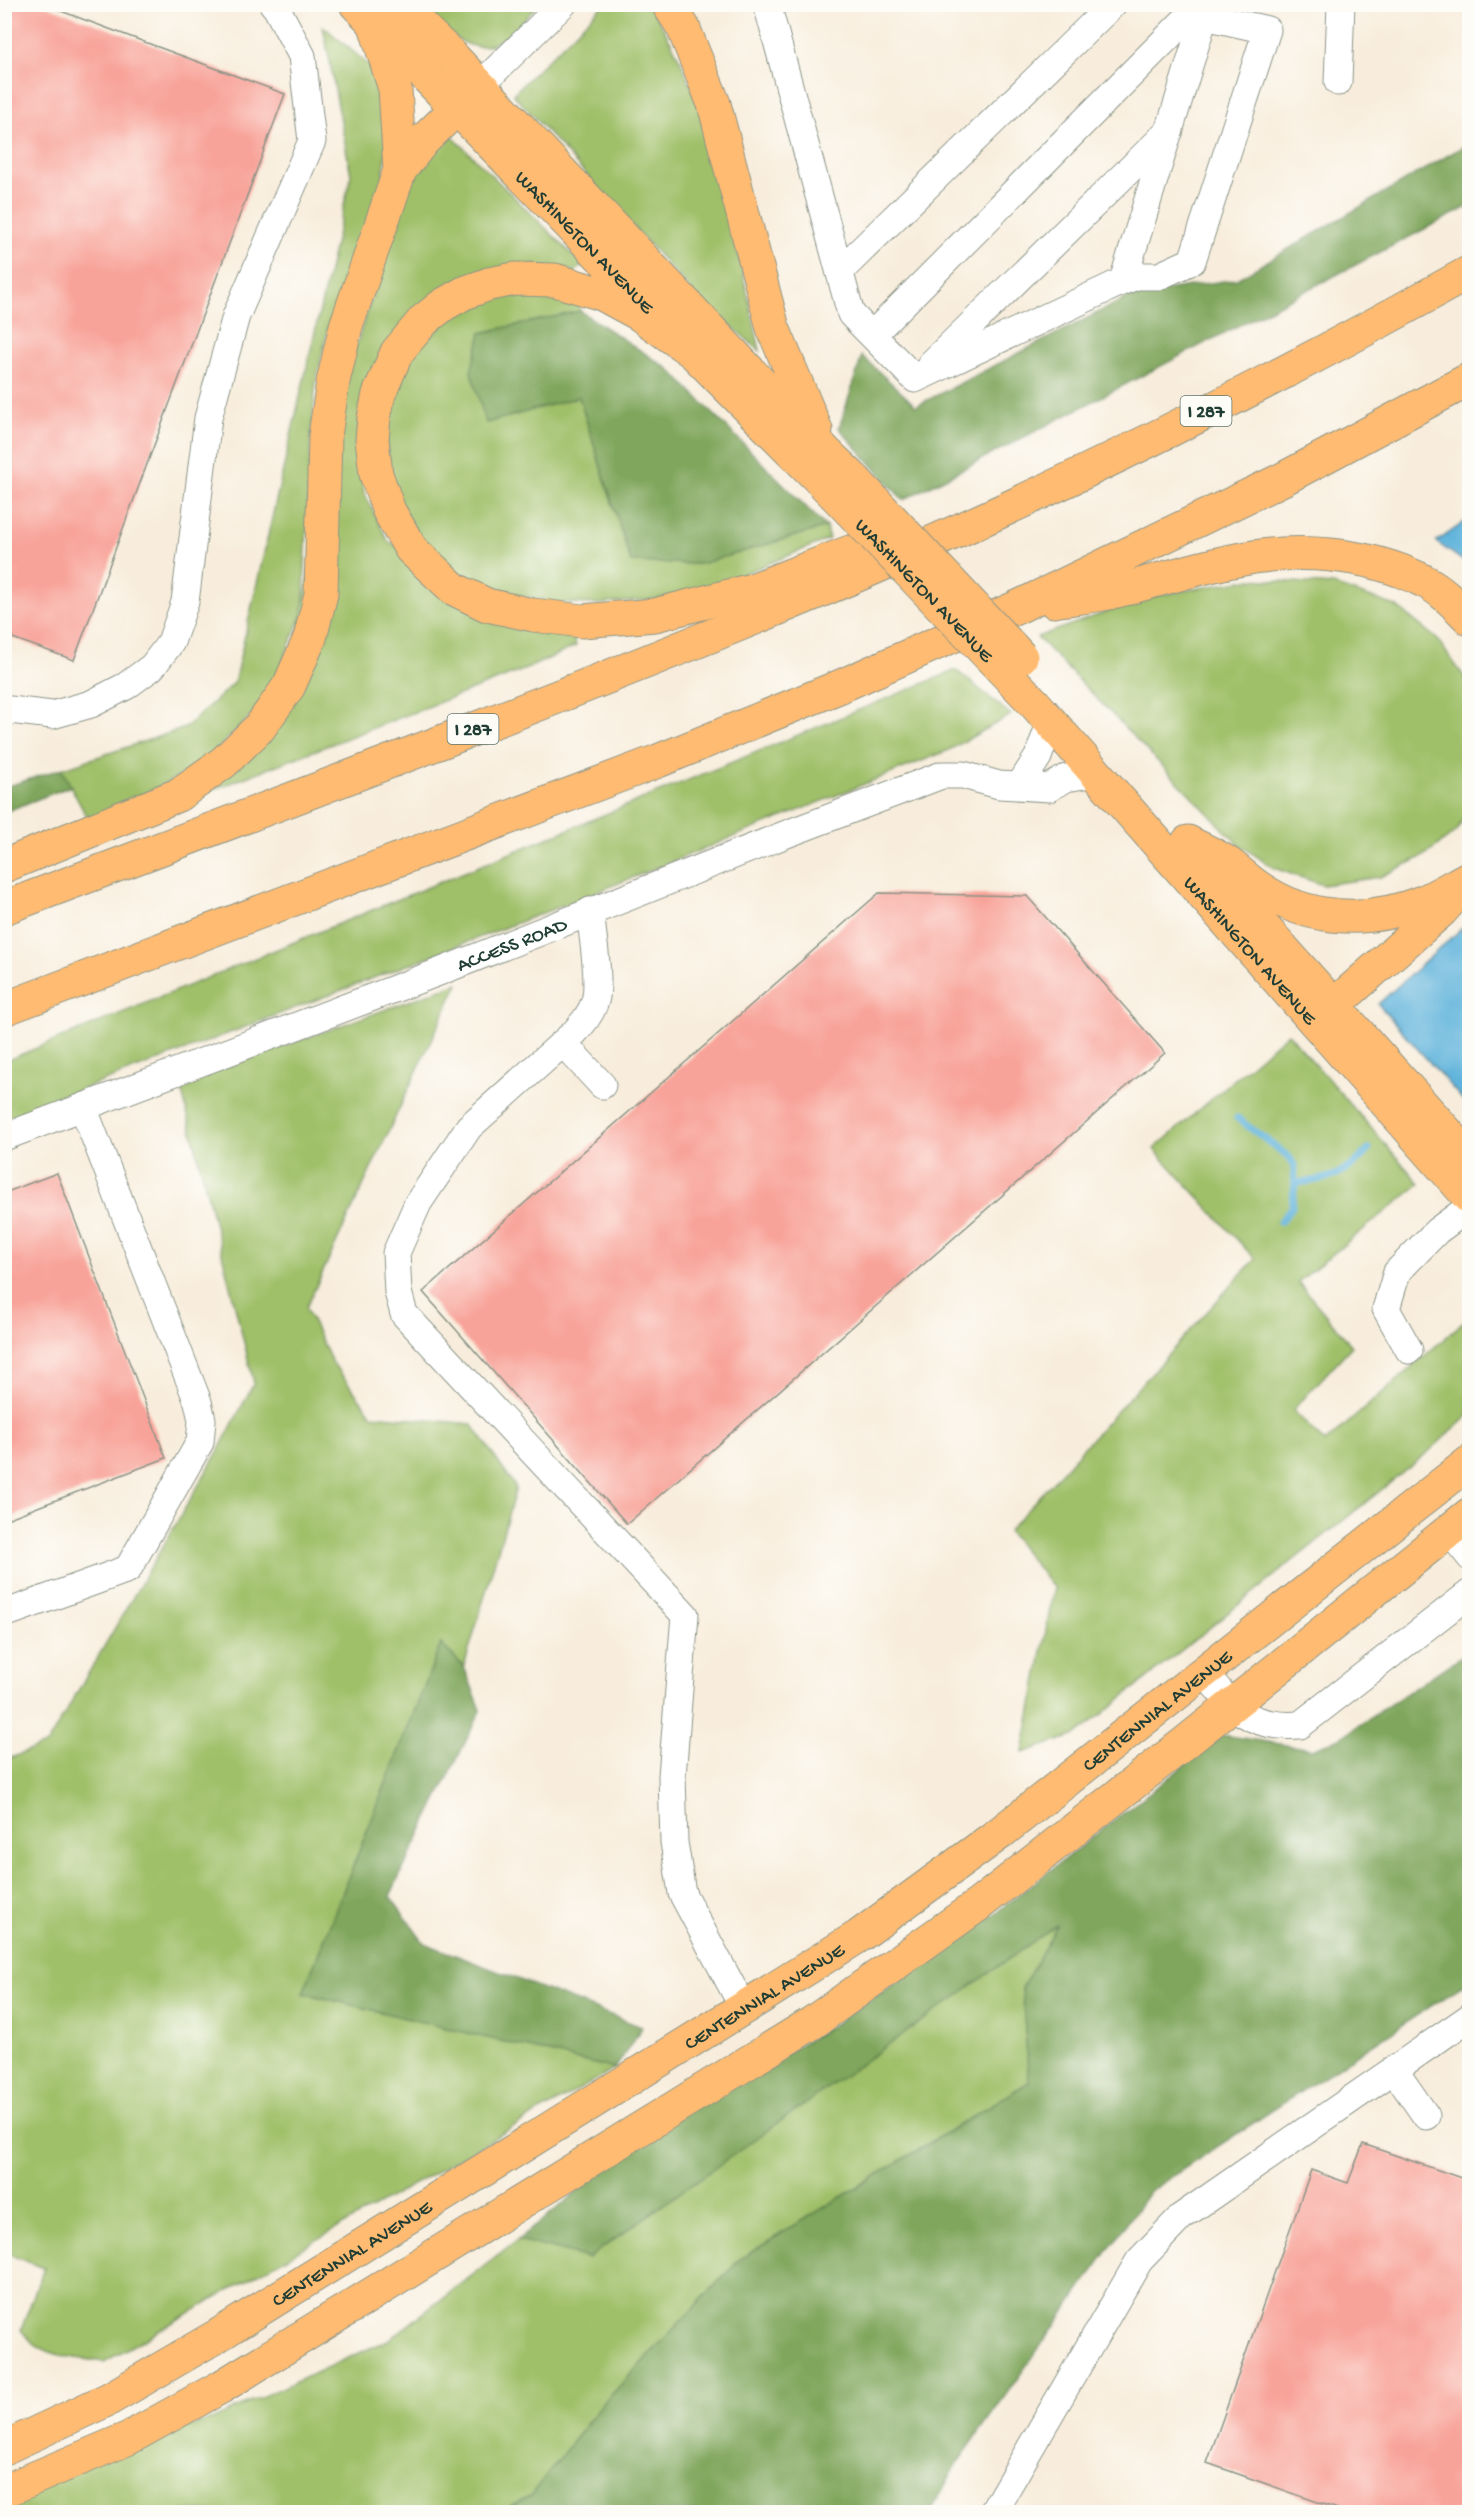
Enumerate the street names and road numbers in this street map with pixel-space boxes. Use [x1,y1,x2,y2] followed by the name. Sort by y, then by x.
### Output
[509,167,658,321] street label: WASHINGTON AVENUE
[1180,396,1232,426] road number: I 287
[849,515,998,669] street label: WASHINGTON AVENUE
[448,714,498,744] road number: I 287
[1177,873,1321,1032] street label: WASHINGTON AVENUE
[454,914,572,979] street label: ACCESS ROAD
[1079,1645,1239,1778] street label: CENTENNIAL AVENUE
[681,1939,851,2057] street label: CENTENNIAL AVENUE
[269,2196,438,2314] street label: CENTENNIAL AVENUE

